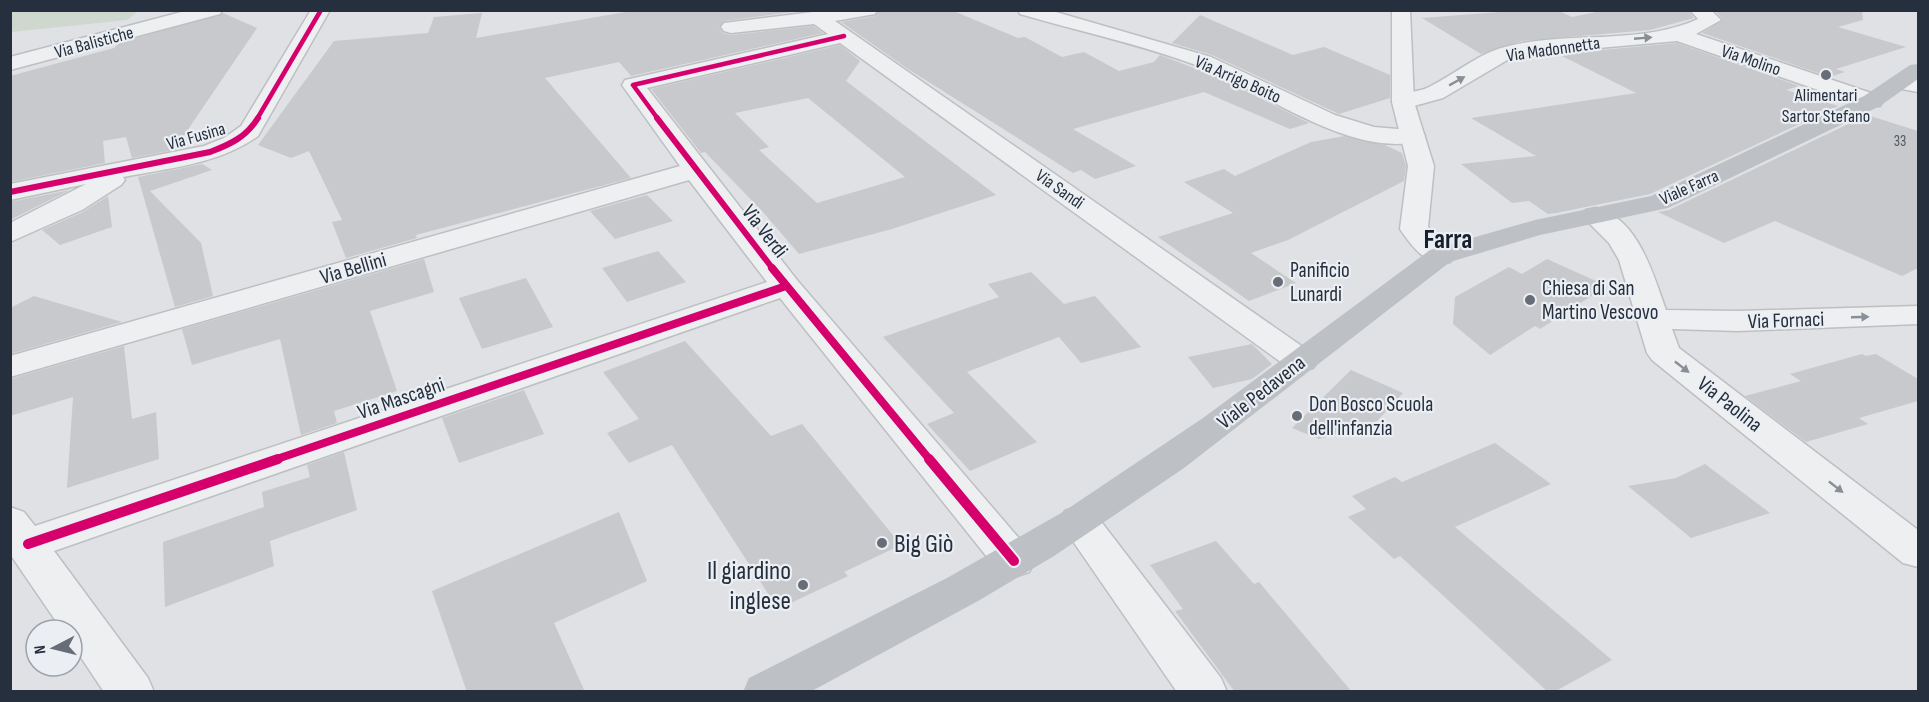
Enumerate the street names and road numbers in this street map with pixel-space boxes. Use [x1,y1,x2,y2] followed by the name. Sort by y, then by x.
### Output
[52,22,136,63] street label: Via Balistiche
[1505,33,1601,66] street label: Via Madonnetta
[1718,41,1783,80] street label: Via Molino
[1191,51,1284,108] street label: Via Arrigo Boito
[164,118,228,155] street label: Via Fusina
[1031,165,1088,214] street label: Via Sandi
[1657,165,1722,210] street label: Viale Farra
[736,200,793,263] street label: Via Verdi
[317,247,389,290] street label: Via Bellini
[1747,307,1825,334] street label: Via Fornaci
[1212,350,1310,434] street label: Viale Pedavena
[1692,371,1767,437] street label: Via Paolina
[354,372,448,425] street label: Via Mascagni

